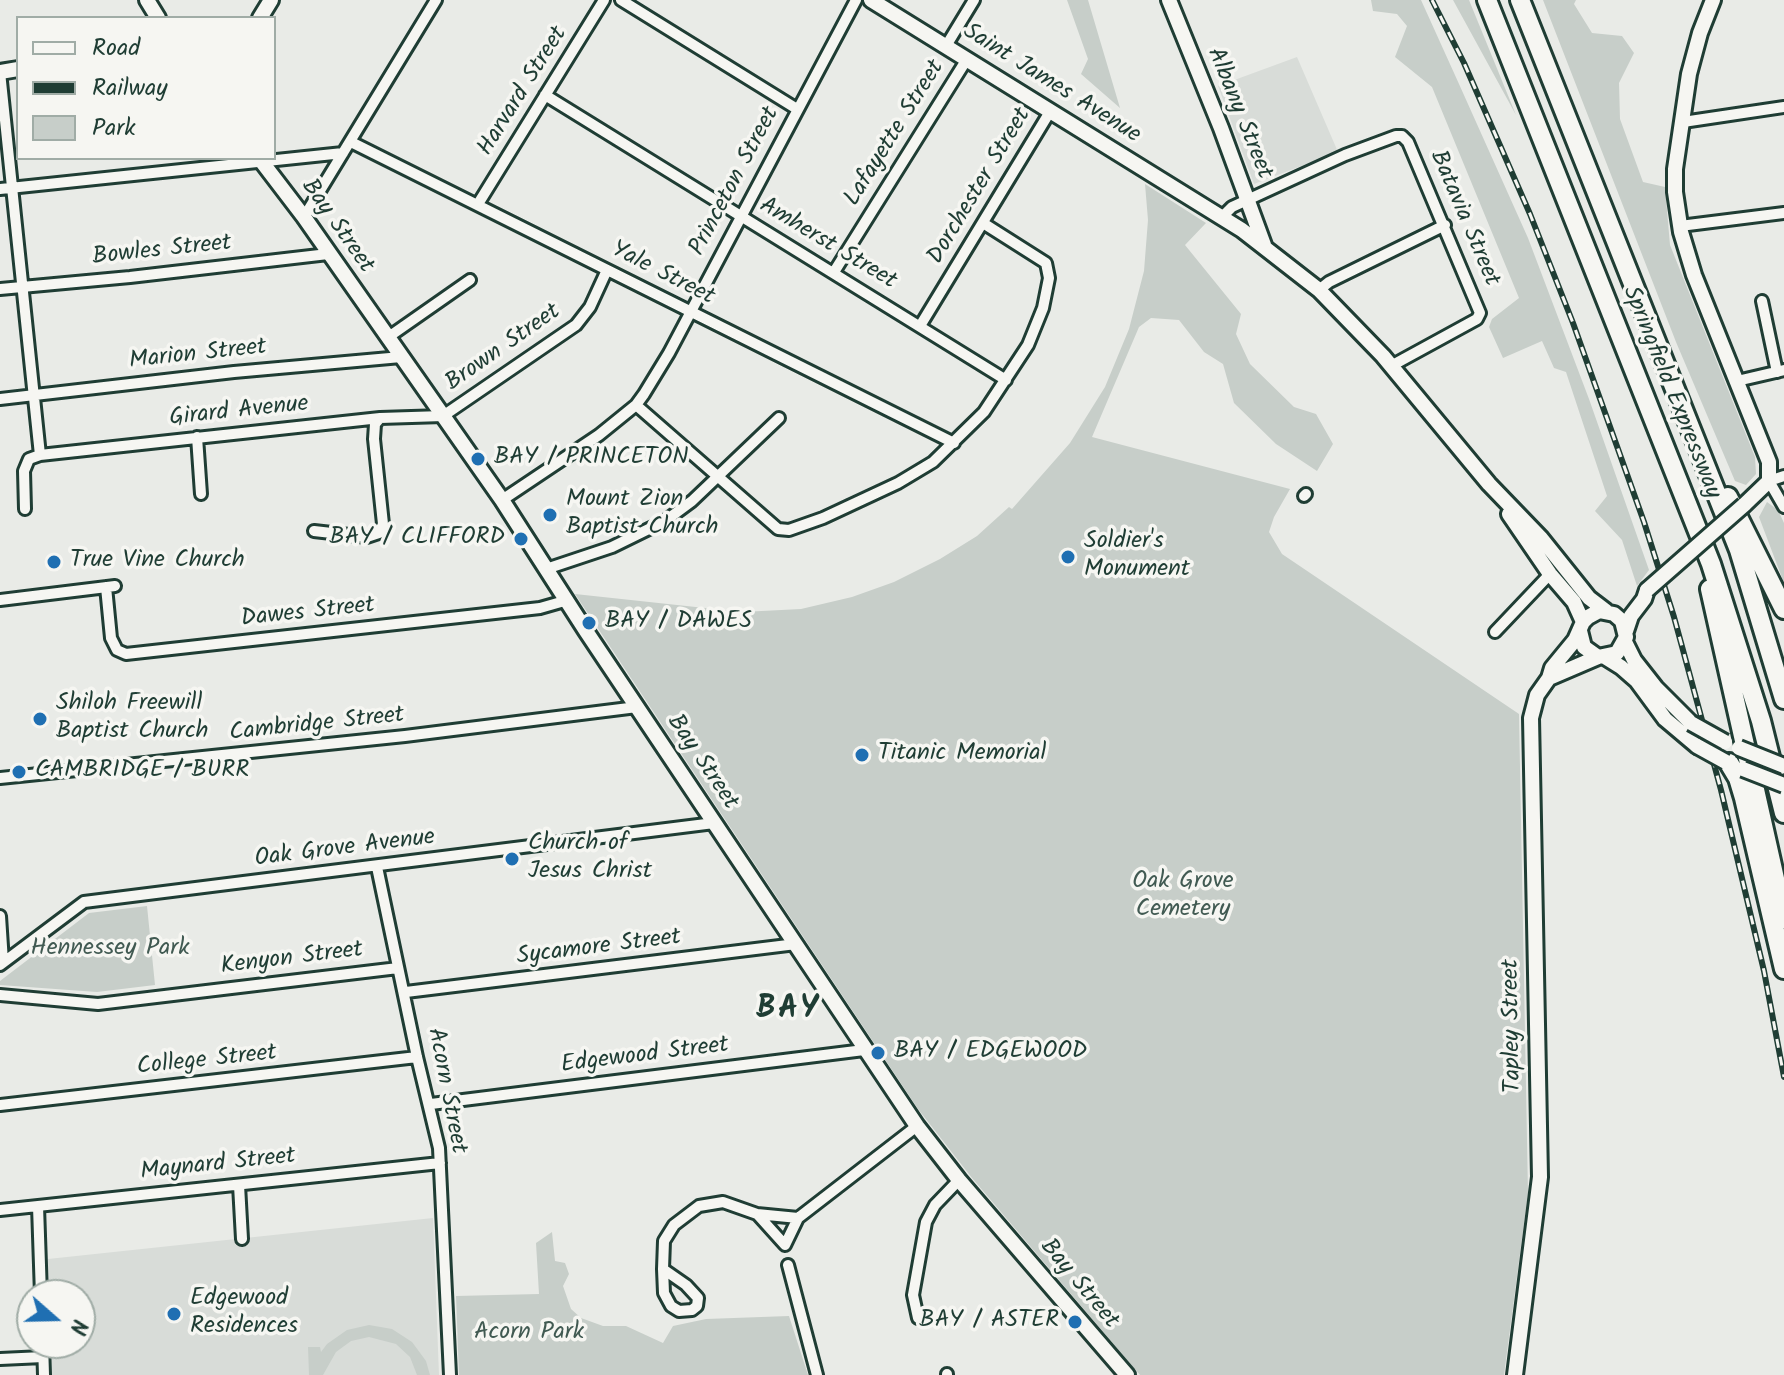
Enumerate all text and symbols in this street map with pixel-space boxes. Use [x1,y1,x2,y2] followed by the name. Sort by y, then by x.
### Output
[16,16,276,160] legend
[957,19,1145,151] street label: Saint James Avenue
[473,22,575,162] street label: Harvard Street
[92,29,140,68] text: Road
[1199,44,1277,184] street label: Albany Street
[840,56,952,212] street label: Lafayette Street
[92,69,168,108] text: Railway
[685,103,787,261] street label: Princeton Street
[923,104,1039,270] street label: Dorchester Street
[92,109,136,148] text: Park
[1421,147,1505,291] street label: Batavia Street
[293,174,379,280] street label: Bay Street
[753,193,901,297] street label: Amherst Street
[91,230,233,274] street label: Bowles Street
[605,237,719,313] street label: Yale Street
[1614,283,1726,503] street label: Springfield Expressway
[441,299,567,399] street label: Brown Street
[128,334,268,378] street label: Marion Street
[168,391,310,435] street label: Girard Avenue
[494,445,688,473] place label: BAY / PRINCETON
[469,450,487,468] marker: BAY / PRINCETON
[566,487,718,543] place label: Mount Zion Baptist Church
[541,506,559,524] marker: Mount Zion Baptist Church
[329,525,505,553] place label: BAY / CLIFFORD
[1084,529,1190,585] place label: Soldier's Monument
[512,530,530,548] marker: BAY / CLIFFORD
[70,548,245,576] place label: True Vine Church
[1059,548,1077,566] marker: Soldier's Monument
[45,553,63,571] marker: True Vine Church
[240,593,376,635] street label: Dawes Street
[605,609,752,637] place label: BAY / DAWES
[580,614,598,632] marker: BAY / DAWES
[56,691,208,747] place label: Shiloh Freewill Baptist Church
[228,702,406,750] street label: Cambridge Street
[31,710,49,728] marker: Shiloh Freewill Baptist Church
[659,710,743,816] street label: Bay Street
[878,741,1046,769] place label: Titanic Memorial
[853,746,871,764] marker: Titanic Memorial
[35,758,249,786] place label: CAMBRIDGE / BURR
[10,763,28,781] marker: CAMBRIDGE / BURR
[253,825,437,875] street label: Oak Grove Avenue
[528,831,652,887] place label: Church of Jesus Christ
[503,850,521,868] marker: Church of Jesus Christ
[1132,869,1234,925] park label: Oak Grove Cemetery
[515,925,683,973] street label: Sycamore Street
[31,936,189,964] park label: Hennessey Park
[219,937,365,983] street label: Kenyon Street
[1498,959,1530,1093] street label: Tapley Street
[756,993,820,1031] district label: BAY
[419,1026,471,1156] street label: Acorn Street
[560,1032,730,1082] street label: Edgewood Street
[894,1039,1087,1067] place label: BAY / EDGEWOOD
[136,1040,278,1084] street label: College Street
[869,1044,887,1062] marker: BAY / EDGEWOOD
[139,1144,297,1188] street label: Maynard Street
[1032,1234,1124,1336] street label: Bay Street
[16,1279,96,1359] north arrow
[190,1286,298,1342] place label: Edgewood Residences
[165,1305,183,1323] marker: Edgewood Residences
[919,1308,1059,1336] place label: BAY / ASTER
[1066,1313,1084,1331] marker: BAY / ASTER
[58,1314,96,1339] text: N
[474,1320,584,1348] park label: Acorn Park

